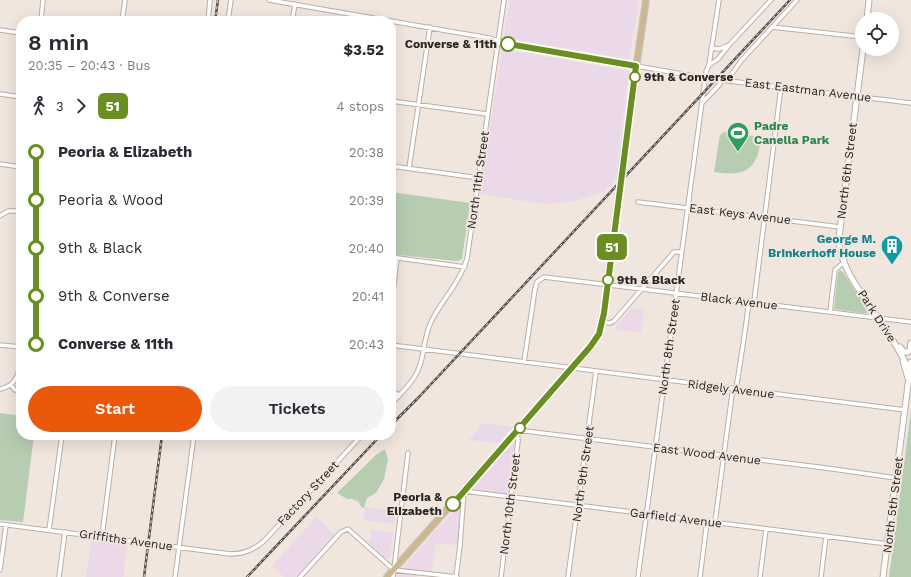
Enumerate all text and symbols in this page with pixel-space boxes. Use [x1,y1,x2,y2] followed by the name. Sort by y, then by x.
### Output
[855,12,899,56] map controls
[855,12,899,56] button: locate
[28,30,89,55] text: 8 min
[500,36,516,52] marker: Converse & 11th
[405,37,497,51] place label: Converse & 11th
[343,41,384,59] text: $3.52
[28,58,150,73] text: 20:35 – 20:43 · Bus
[644,70,733,84] place label: 9th & Converse
[629,71,641,83] marker: 9th & Converse
[744,75,872,105] street label: East Eastman Avenue
[28,95,50,117] icon: walk
[70,95,92,117] icon: forward
[106,98,120,114] text: 51
[56,99,64,114] text: 3
[337,99,384,114] text: 4 stops
[754,119,830,147] place label: Padre Canella Park
[725,120,751,153] sports icon: Padre Canella Park
[834,122,860,220] street label: North 6th Street
[464,130,492,230] street label: North 11th Street
[58,143,192,161] text: Peoria & Elizabeth
[349,145,384,160] text: 20:38
[58,191,163,209] text: Peoria & Wood
[349,193,384,208] text: 20:39
[688,201,792,227] street label: East Keys Avenue
[768,232,876,260] place label: George M. Brinkerhoff House
[879,233,905,266] building icon: George M. Brinkerhoff House
[594,234,630,260] line badge: 51
[58,239,142,257] text: 9th & Black
[605,239,619,255] text: 51
[348,241,384,256] text: 20:40
[617,273,686,287] place label: 9th & Black
[602,274,614,286] marker: 9th & Black
[58,287,170,305] text: 9th & Converse
[855,287,899,345] street label: Park Drive
[352,289,384,304] text: 20:41
[700,289,778,313] street label: Black Avenue
[655,298,683,396] street label: North 8th Street
[58,335,173,353] text: Converse & 11th
[349,337,384,352] text: 20:43
[687,377,775,401] street label: Ridgely Avenue
[28,386,202,432] button: Start
[210,386,384,432] button: Tickets
[514,422,526,434] unlabelled marker
[569,425,597,523] street label: North 9th Street
[652,440,762,468] street label: East Wood Avenue
[497,453,523,555] street label: North 10th Street
[880,456,906,554] street label: North 5th Street
[274,458,342,528] street label: Factory Street
[387,490,442,518] place label: Peoria & Elizabeth
[445,496,461,512] marker: Peoria & Elizabeth
[629,505,723,531] street label: Garfield Avenue
[78,527,174,553] street label: Griffiths Avenue

